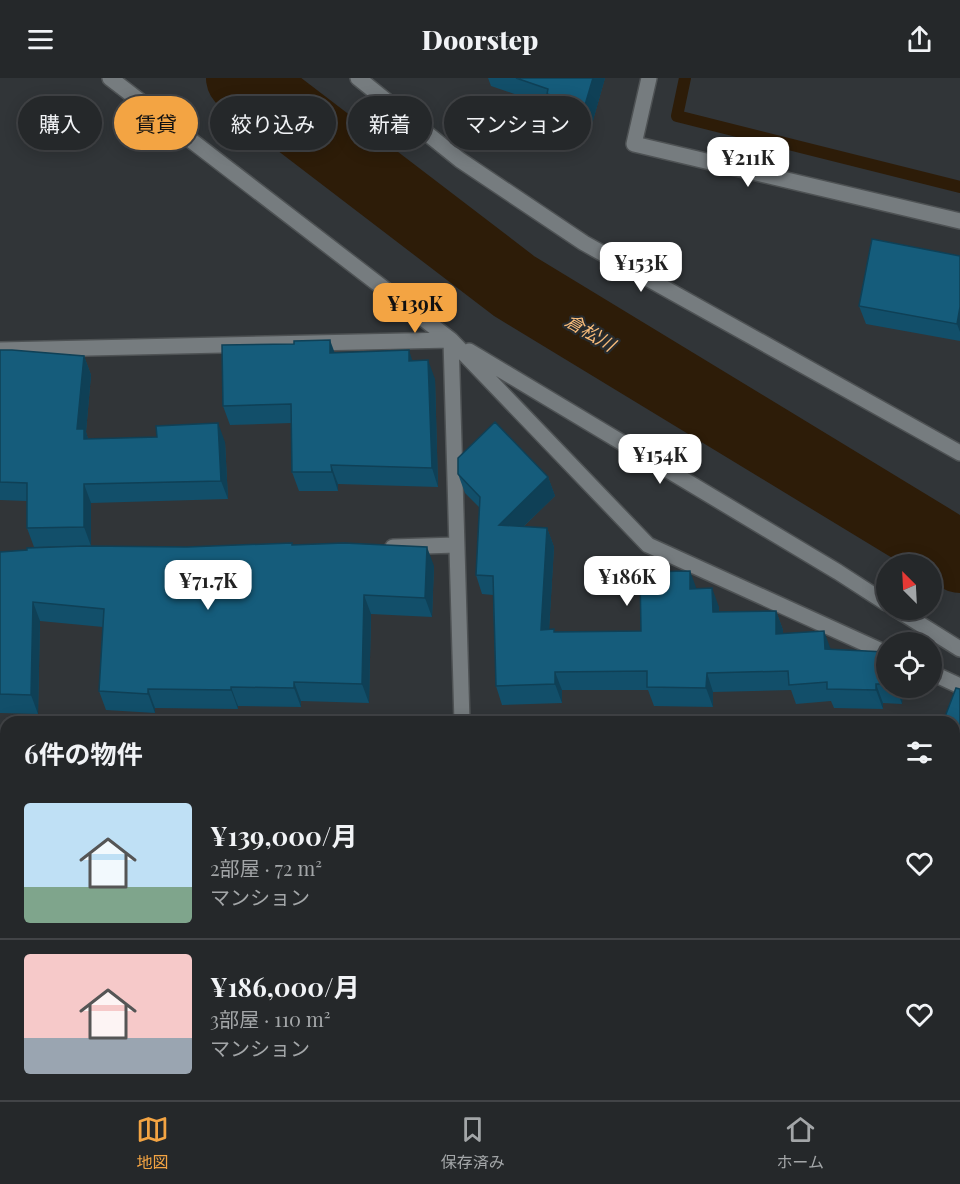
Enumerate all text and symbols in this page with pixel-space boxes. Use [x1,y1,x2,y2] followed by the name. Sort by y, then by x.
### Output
[422,21,538,57] text: Doorstep
[24,23,57,56] icon: menu
[903,23,936,56] icon: share
[18,96,102,150] chip: 購入
[114,96,198,150] chip: 賃貸
[210,96,336,150] chip: 絞り込み
[348,96,432,150] chip: 新着
[444,96,591,150] chip: マンション
[706,137,790,188] pin: ¥211K
[721,143,775,170] text: ¥211K
[599,242,683,293] pin: ¥153K
[614,248,668,275] text: ¥153K
[373,283,457,334] pin: ¥139K
[387,289,443,316] text: ¥139K
[561,308,622,357] water label: 倉松川
[618,434,702,485] pin: ¥154K
[632,440,688,467] text: ¥154K
[876,554,942,620] north arrow
[876,554,942,698] map controls
[585,556,669,607] pin: ¥186K
[159,560,257,611] pin: ¥71.7K
[598,562,656,589] text: ¥186K
[179,566,237,593] text: ¥71.7K
[876,632,942,698] button: locate
[24,736,143,771] text: 6件の物件
[903,736,936,769] icon: filters
[210,818,357,853] text: ¥139,000/月
[72,827,144,899] icon: home
[903,847,936,880] icon: heart
[210,854,322,881] text: 2部屋 · 72 m²
[210,883,310,910] text: マンション
[210,969,360,1004] text: ¥186,000/月
[72,978,144,1050] icon: home
[903,998,936,1031] icon: heart
[210,1005,331,1032] text: 3部屋 · 110 m²
[210,1034,310,1061] text: マンション
[136,1113,169,1173] tab: 地図
[441,1113,505,1173] tab: 保存済み
[777,1113,824,1173] tab: ホーム

